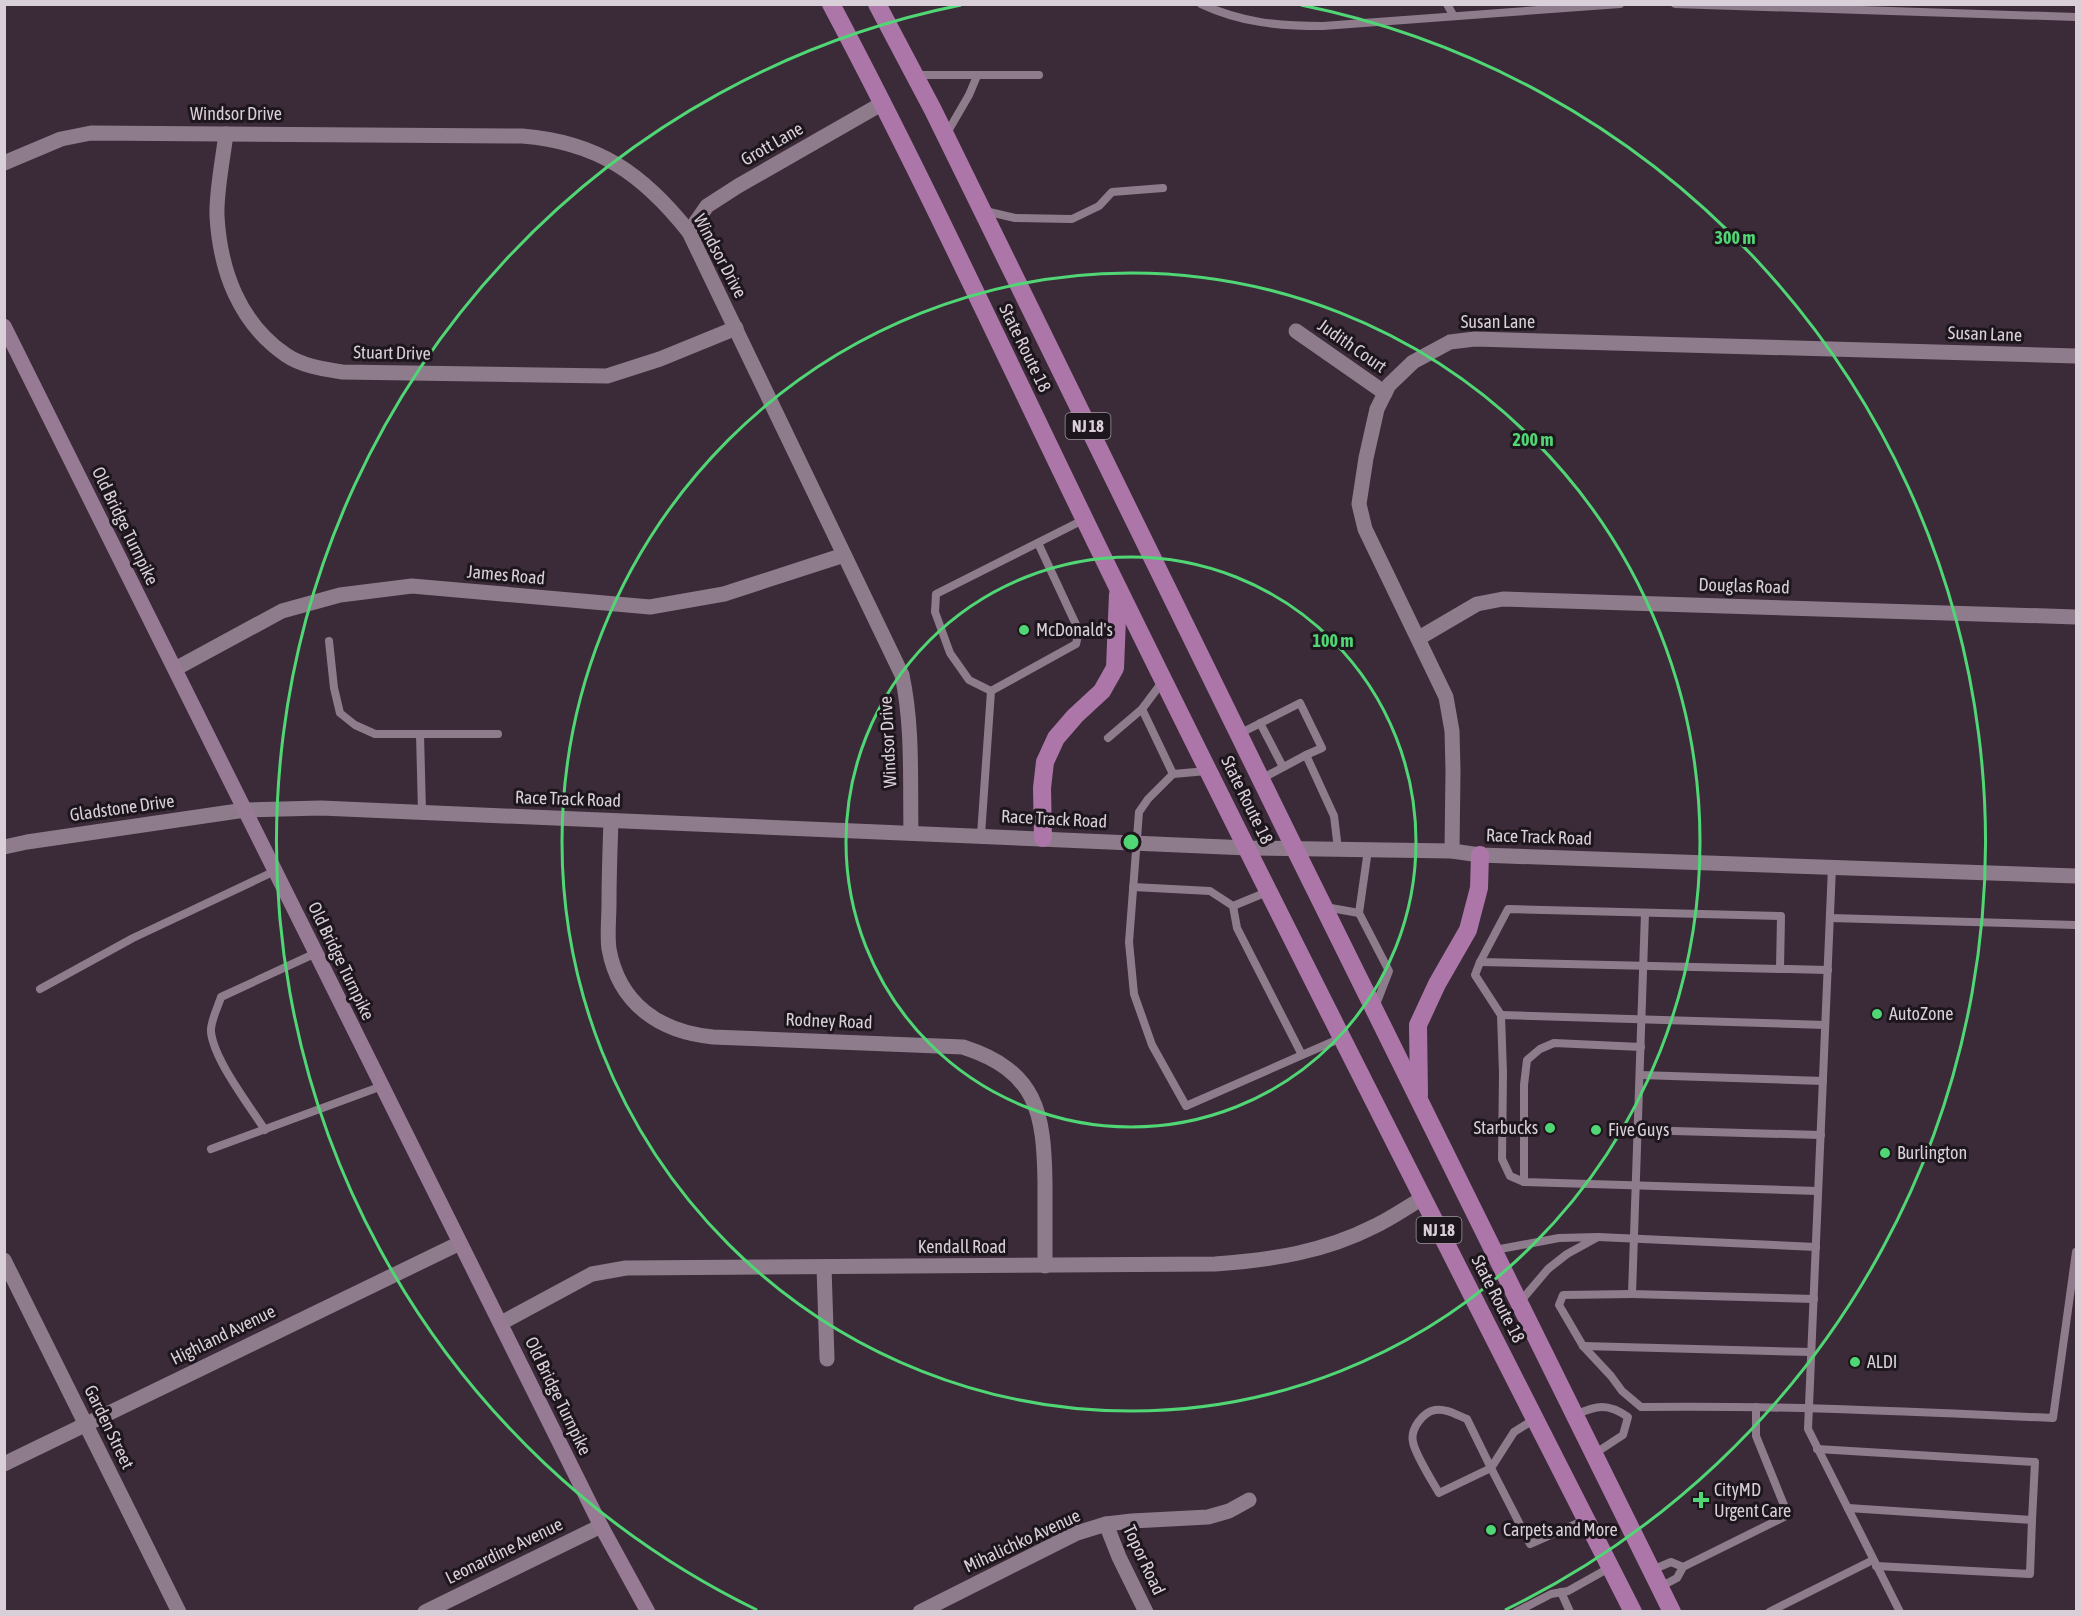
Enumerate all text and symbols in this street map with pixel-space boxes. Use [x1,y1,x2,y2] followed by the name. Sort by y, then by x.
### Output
[190,103,282,124] street label: Windsor Drive
[737,117,807,170] street label: Grott Lane
[690,210,751,301] street label: Windsor Drive
[1715,227,1755,248] text: 300 m
[995,300,1056,395] street label: State Route 18
[1461,311,1535,332] street label: Susan Lane
[1314,314,1391,377] street label: Judith Court
[1947,322,2023,345] street label: Susan Lane
[353,341,431,364] street label: Stuart Drive
[1066,413,1110,439] road number: NJ 18
[1513,429,1553,450] text: 200 m
[88,463,163,588] street label: Old Bridge Turnpike
[466,561,546,588] street label: James Road
[1698,573,1790,598] street label: Douglas Road
[1036,619,1113,640] place label: McDonald's
[1017,623,1031,637] marker: McDonald's
[1313,630,1353,651] text: 100 m
[875,696,900,789] street label: Windsor Drive
[1217,752,1278,847] street label: State Route 18
[515,786,621,811] street label: Race Track Road
[68,790,176,825] street label: Gladstone Drive
[1000,805,1108,832] street label: Race Track Road
[1486,824,1592,849] street label: Race Track Road
[1121,832,1141,852] centre of rings
[304,898,379,1023] street label: Old Bridge Turnpike
[1889,1003,1953,1024] place label: AutoZone
[1870,1007,1884,1021] marker: AutoZone
[785,1008,873,1033] street label: Rodney Road
[1473,1117,1538,1138] place label: Starbucks
[1608,1119,1669,1140] place label: Five Guys
[1543,1121,1557,1135] marker: Starbucks
[1589,1123,1603,1137] marker: Five Guys
[1897,1142,1967,1163] place label: Burlington
[1878,1146,1892,1160] marker: Burlington
[1416,1217,1462,1243] road number: NJ 18
[918,1236,1006,1257] street label: Kendall Road
[1467,1251,1529,1346] street label: State Route 18
[167,1300,279,1369] street label: Highland Avenue
[521,1333,596,1458] street label: Old Bridge Turnpike
[1867,1351,1897,1372] place label: ALDI
[1848,1355,1862,1369] marker: ALDI
[80,1381,139,1472] street label: Garden Street
[1714,1479,1791,1521] place label: CityMD Urgent Care
[1692,1491,1710,1509] marker: CityMD Urgent Care
[960,1504,1083,1577] street label: Mihalichko Avenue
[442,1513,566,1588] street label: Leonardine Avenue
[1503,1519,1618,1540] place label: Carpets and More
[1119,1522,1170,1598] street label: Topor Road
[1484,1523,1498,1537] marker: Carpets and More

